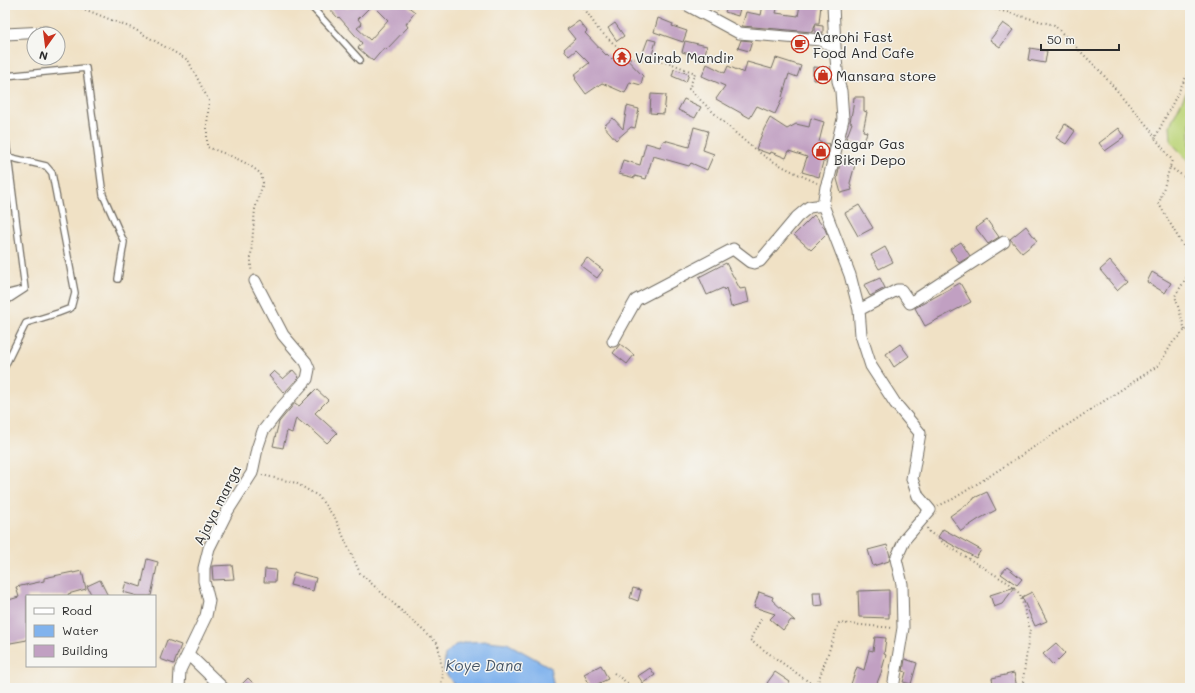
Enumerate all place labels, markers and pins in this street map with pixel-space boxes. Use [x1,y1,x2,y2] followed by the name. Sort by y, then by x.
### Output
[813,27,914,62] place label: Aarohi Fast Food And Cafe
[790,34,810,54] cafe icon: Aarohi Fast Food And Cafe
[612,47,632,67] temple icon: Vairab Mandir
[635,48,734,67] place label: Vairab Mandir
[813,65,833,85] shop icon: Mansara store
[836,66,936,85] place label: Mansara store
[834,134,905,169] place label: Sagar Gas Bikri Depo
[811,141,831,161] shop icon: Sagar Gas Bikri Depo

